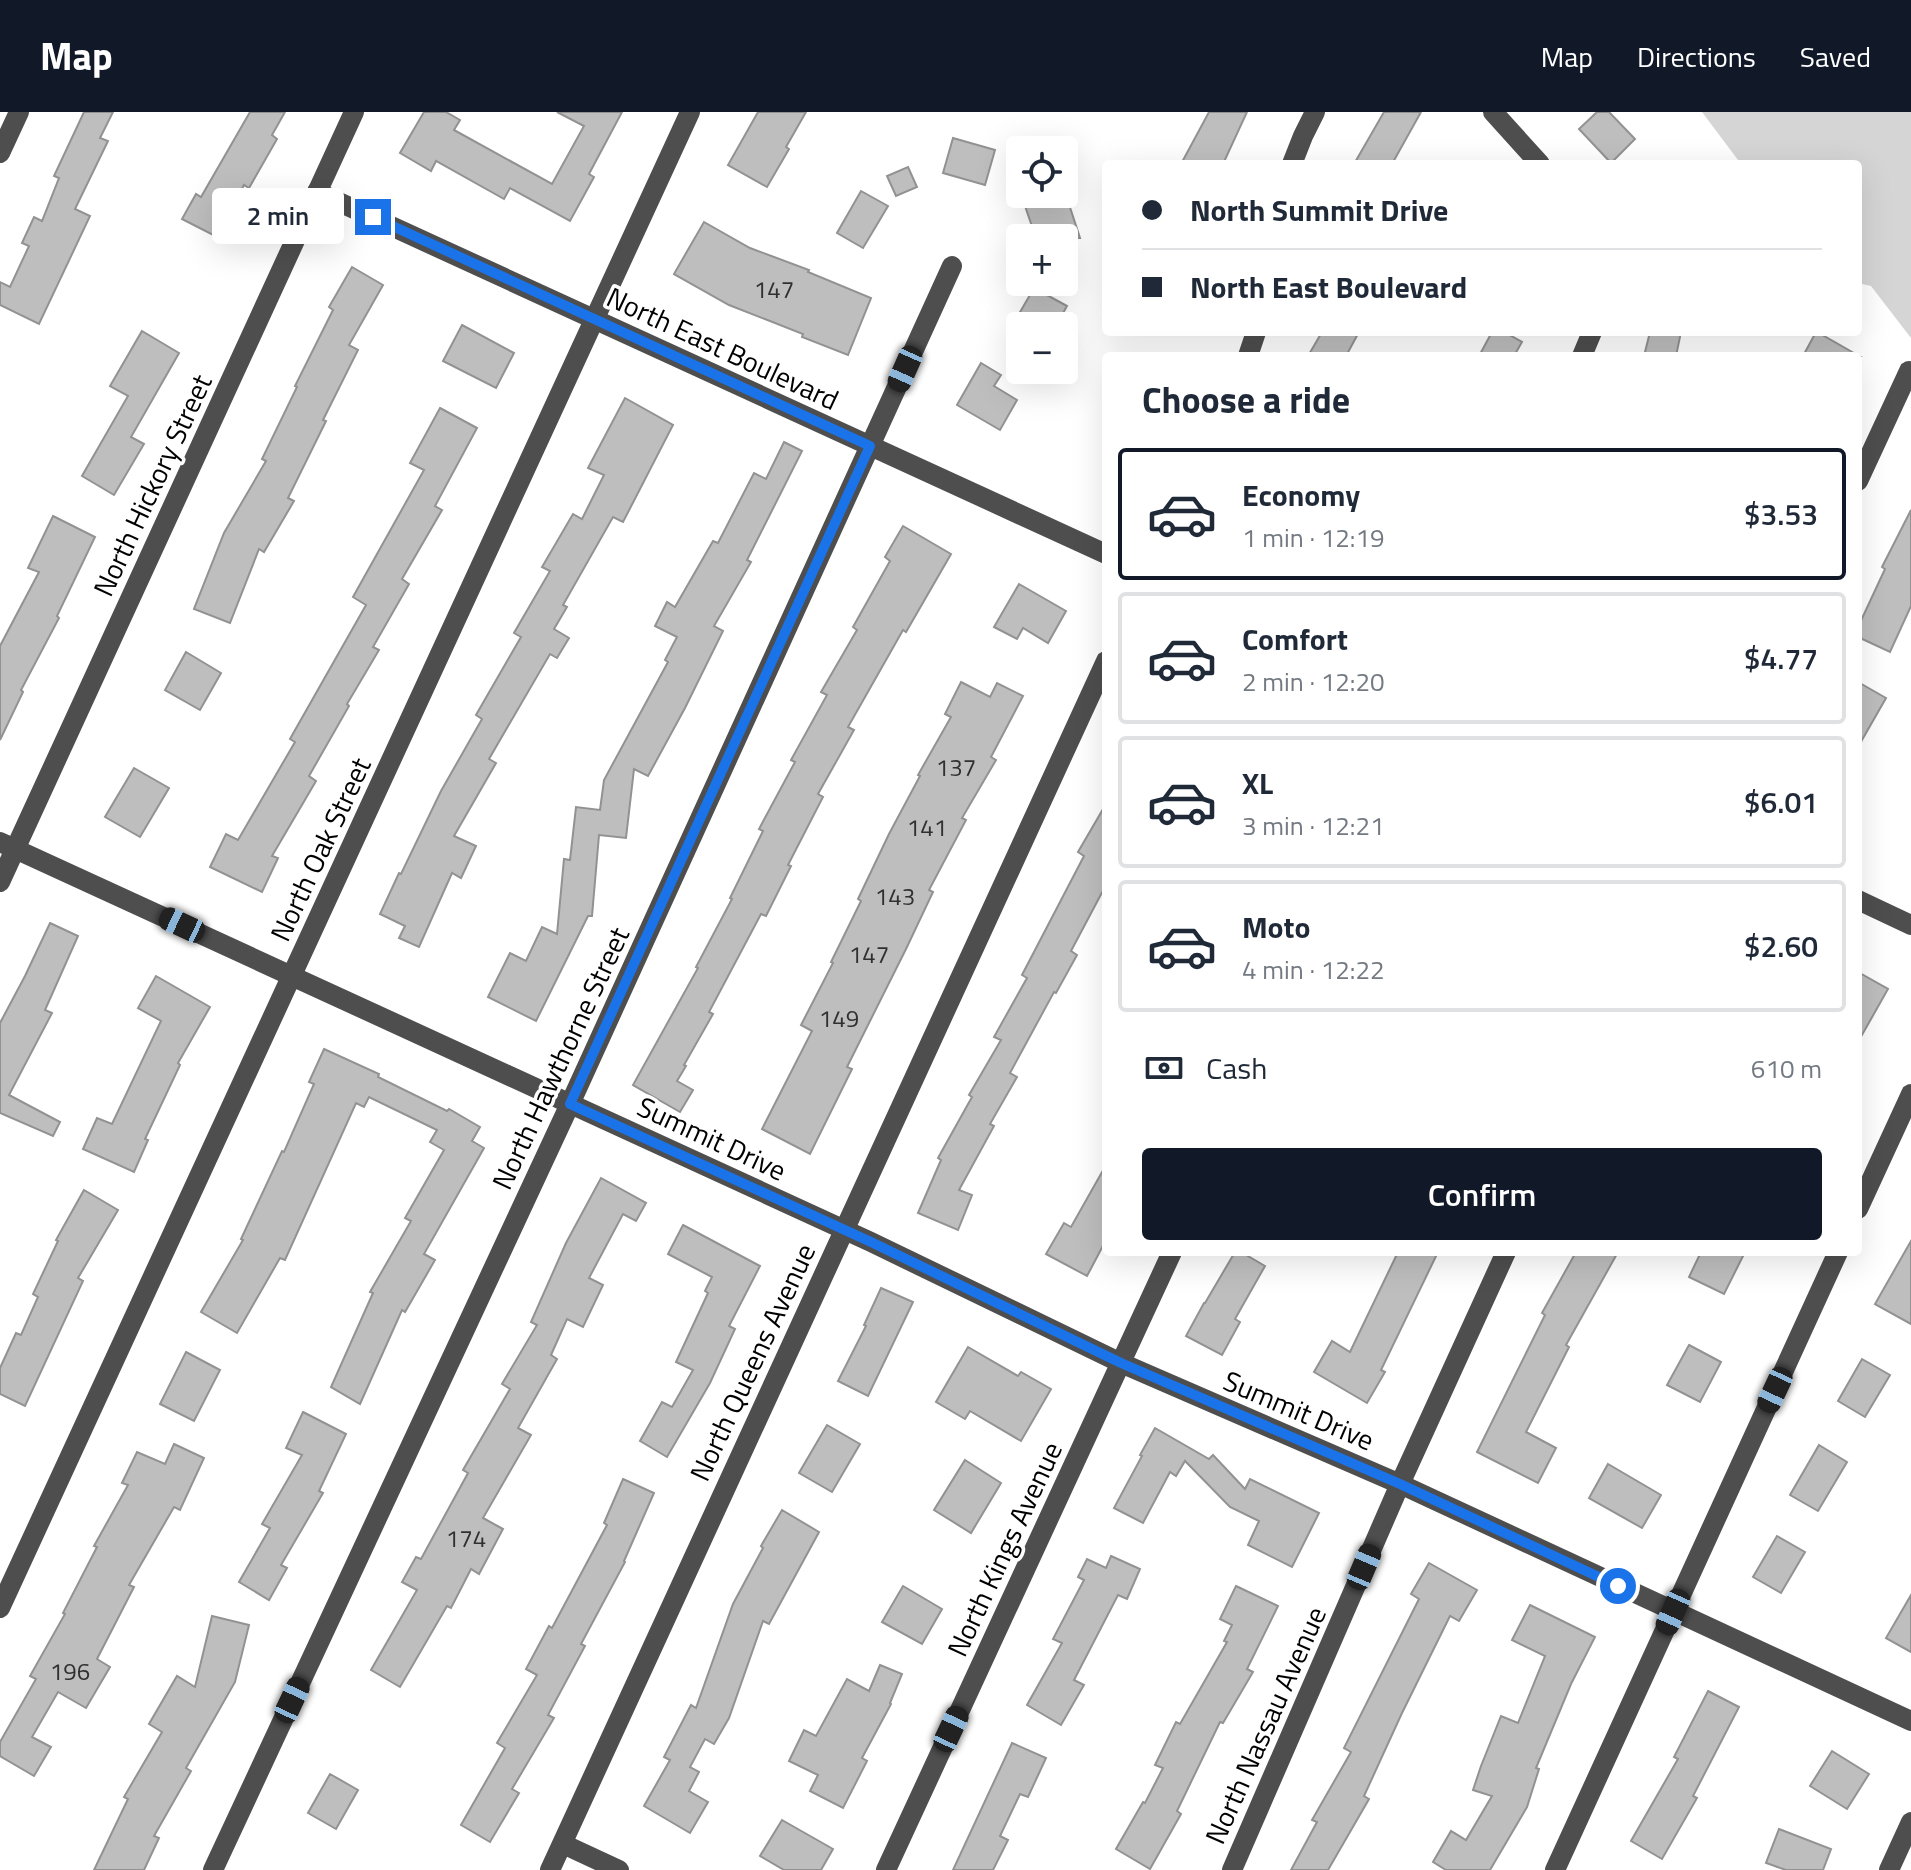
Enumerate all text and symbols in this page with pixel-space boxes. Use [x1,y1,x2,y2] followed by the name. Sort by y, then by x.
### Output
[40,27,113,85] text: Map
[1541,35,1593,78] text: Map
[1637,35,1756,78] text: Directions
[1800,35,1871,78] text: Saved
[1006,136,1078,384] map controls
[1006,136,1078,208] button: locate
[1190,187,1448,233] text: North Summit Drive
[213,189,345,245] callout: 2 min
[247,196,309,235] text: 2 min
[355,199,391,235] route end
[1006,224,1078,296] button: +
[1190,264,1467,310] text: North East Boulevard
[754,271,794,307] house number: 147
[600,275,846,421] street label: North East Boulevard
[1006,312,1078,384] button: −
[884,342,926,396] car
[82,367,222,603] street label: North Hickory Street
[1142,372,1350,427] text: Choose a ride
[1242,472,1360,518] text: Economy
[1146,478,1218,550] icon: car
[1744,491,1818,537] text: $3.53
[1242,518,1385,557] text: 1 min · 12:19
[1242,616,1348,662] text: Comfort
[1146,622,1218,694] icon: car
[1744,635,1818,681] text: $4.77
[1242,662,1385,701] text: 2 min · 12:20
[936,749,976,785] house number: 137
[259,750,382,948] street label: North Oak Street
[1242,760,1273,806] text: XL
[1146,766,1218,838] icon: car
[1744,779,1818,825] text: $6.01
[1242,806,1385,845] text: 3 min · 12:21
[907,809,947,845] house number: 141
[875,878,915,914] house number: 143
[155,904,209,946] car
[1242,904,1310,950] text: Moto
[1146,910,1218,982] icon: car
[480,919,640,1196] street label: North Hawthorne Street
[1744,923,1818,969] text: $2.60
[849,936,889,972] house number: 147
[1242,950,1385,989] text: 4 min · 12:22
[819,1000,859,1036] house number: 149
[1206,1045,1267,1091] text: Cash
[1142,1046,1186,1090] icon: cash
[1751,1049,1822,1088] text: 610 m
[630,1085,794,1191] street label: Summit Drive
[1142,1148,1822,1240] button: Confirm
[678,1236,826,1488] street label: North Queens Avenue
[1217,1359,1381,1461] street label: Summit Drive
[1754,1363,1796,1417] car
[935,1435,1073,1663] street label: North Kings Avenue
[446,1520,486,1556] house number: 174
[1344,1540,1384,1594] car
[1600,1568,1636,1604] route start
[1652,1585,1694,1639] car
[1193,1599,1337,1851] street label: North Nassau Avenue
[50,1653,90,1689] house number: 196
[271,1673,313,1727] car
[930,1702,972,1756] car

